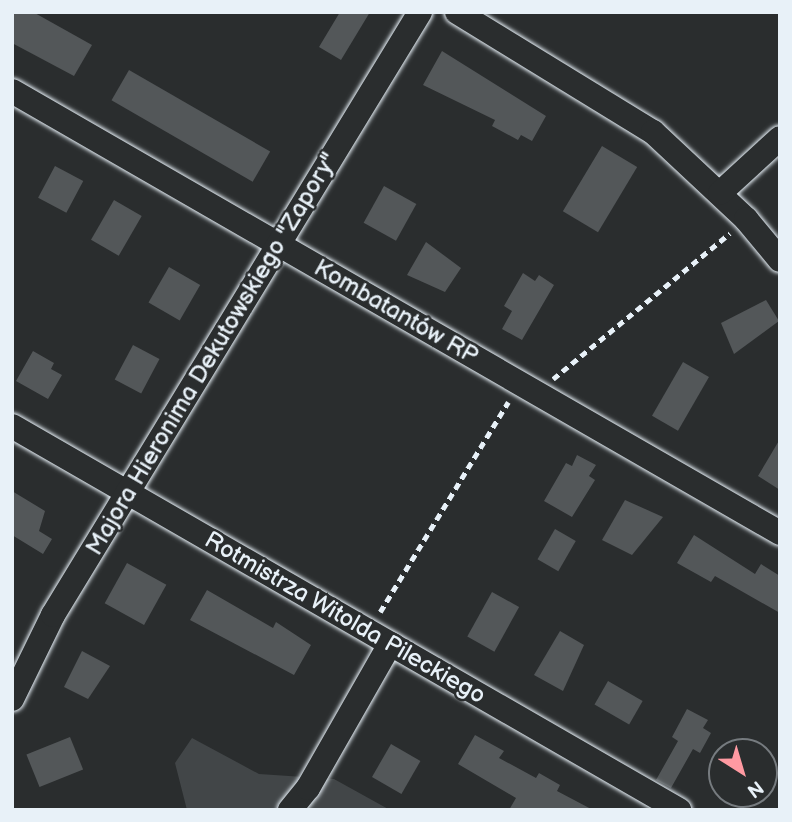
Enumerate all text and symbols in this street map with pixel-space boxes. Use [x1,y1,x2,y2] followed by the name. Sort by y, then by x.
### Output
[80,147,344,561] street label: Majora Hieronima Dekutowskiego "Zapory"
[309,253,483,371] street label: Kombatantów RP
[199,525,491,711] street label: Rotmistrza Witolda Pileckiego
[708,738,778,808] north arrow
[742,775,767,802] text: N

